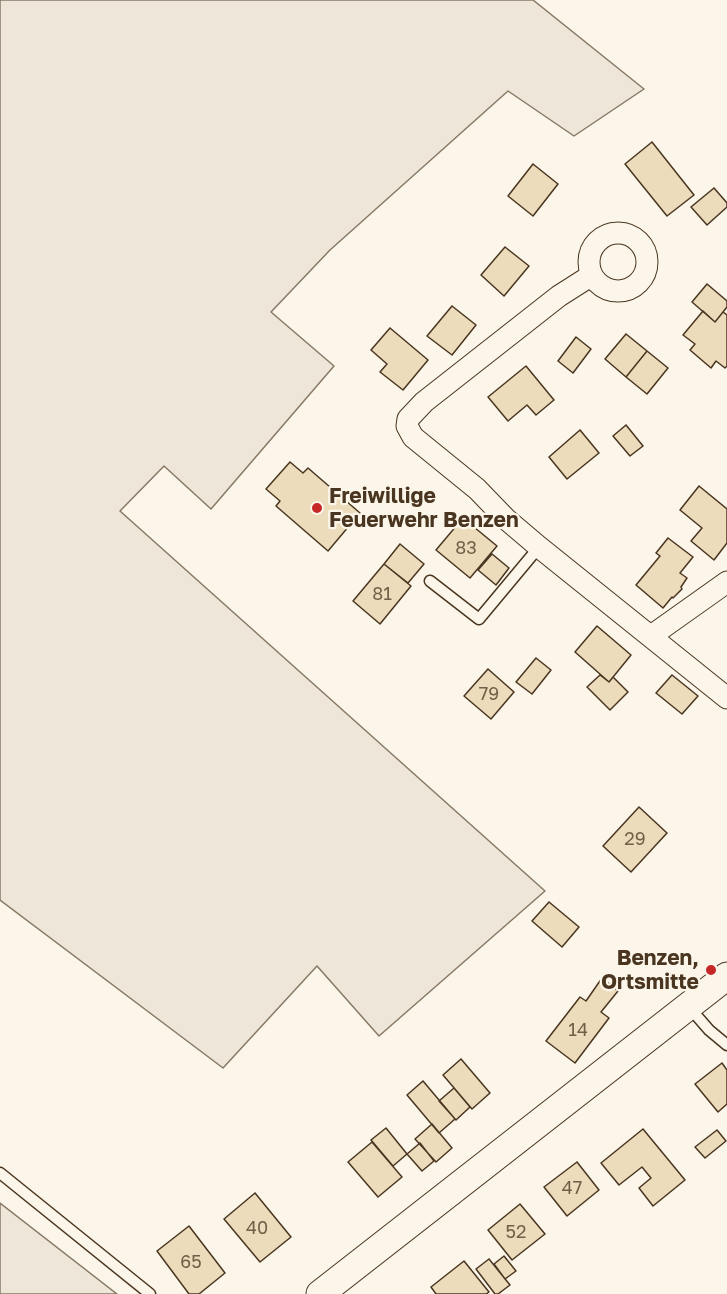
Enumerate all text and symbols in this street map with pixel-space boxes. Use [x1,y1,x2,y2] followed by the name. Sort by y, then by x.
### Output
[329,483,519,533] place label: Freiwillige Feuerwehr Benzen
[310,501,324,515] marker: Freiwillige Feuerwehr Benzen
[455,537,477,559] house number: 83
[372,583,392,605] house number: 81
[479,683,499,705] house number: 79
[624,828,646,850] house number: 29
[601,945,699,995] place label: Benzen, Ortsmitte
[704,963,718,977] marker: Benzen, Ortsmitte
[568,1019,588,1041] house number: 14
[562,1177,582,1199] house number: 47
[246,1217,268,1239] house number: 40
[506,1221,526,1243] house number: 52
[180,1251,202,1273] house number: 65

